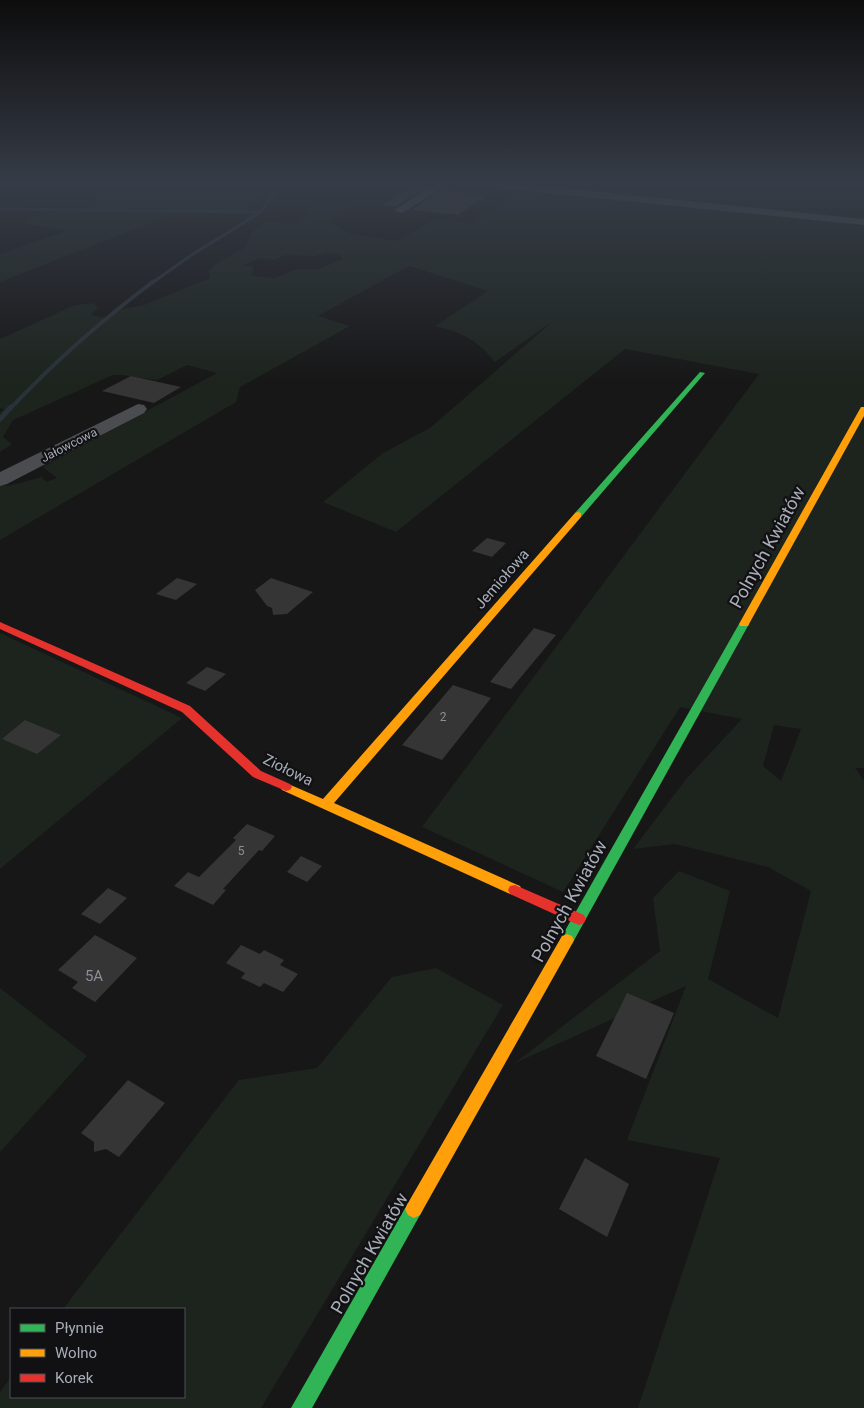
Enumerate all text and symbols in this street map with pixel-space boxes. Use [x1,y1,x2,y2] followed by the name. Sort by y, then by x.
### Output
[39,425,99,465] street label: Jałowcowa
[725,482,809,612] street label: Polnych Kwiatów
[471,545,533,613] street label: Jemiołowa
[440,710,447,724] house number: 2
[260,750,316,790] street label: Ziołowa
[527,836,611,966] street label: Polnych Kwiatów
[238,844,245,858] house number: 5
[85,967,103,985] house number: 5A
[326,1188,412,1317] street label: Polnych Kwiatów
[10,1308,185,1398] legend
[55,1319,104,1337] text: Płynnie
[55,1344,97,1362] text: Wolno
[55,1369,94,1387] text: Korek

